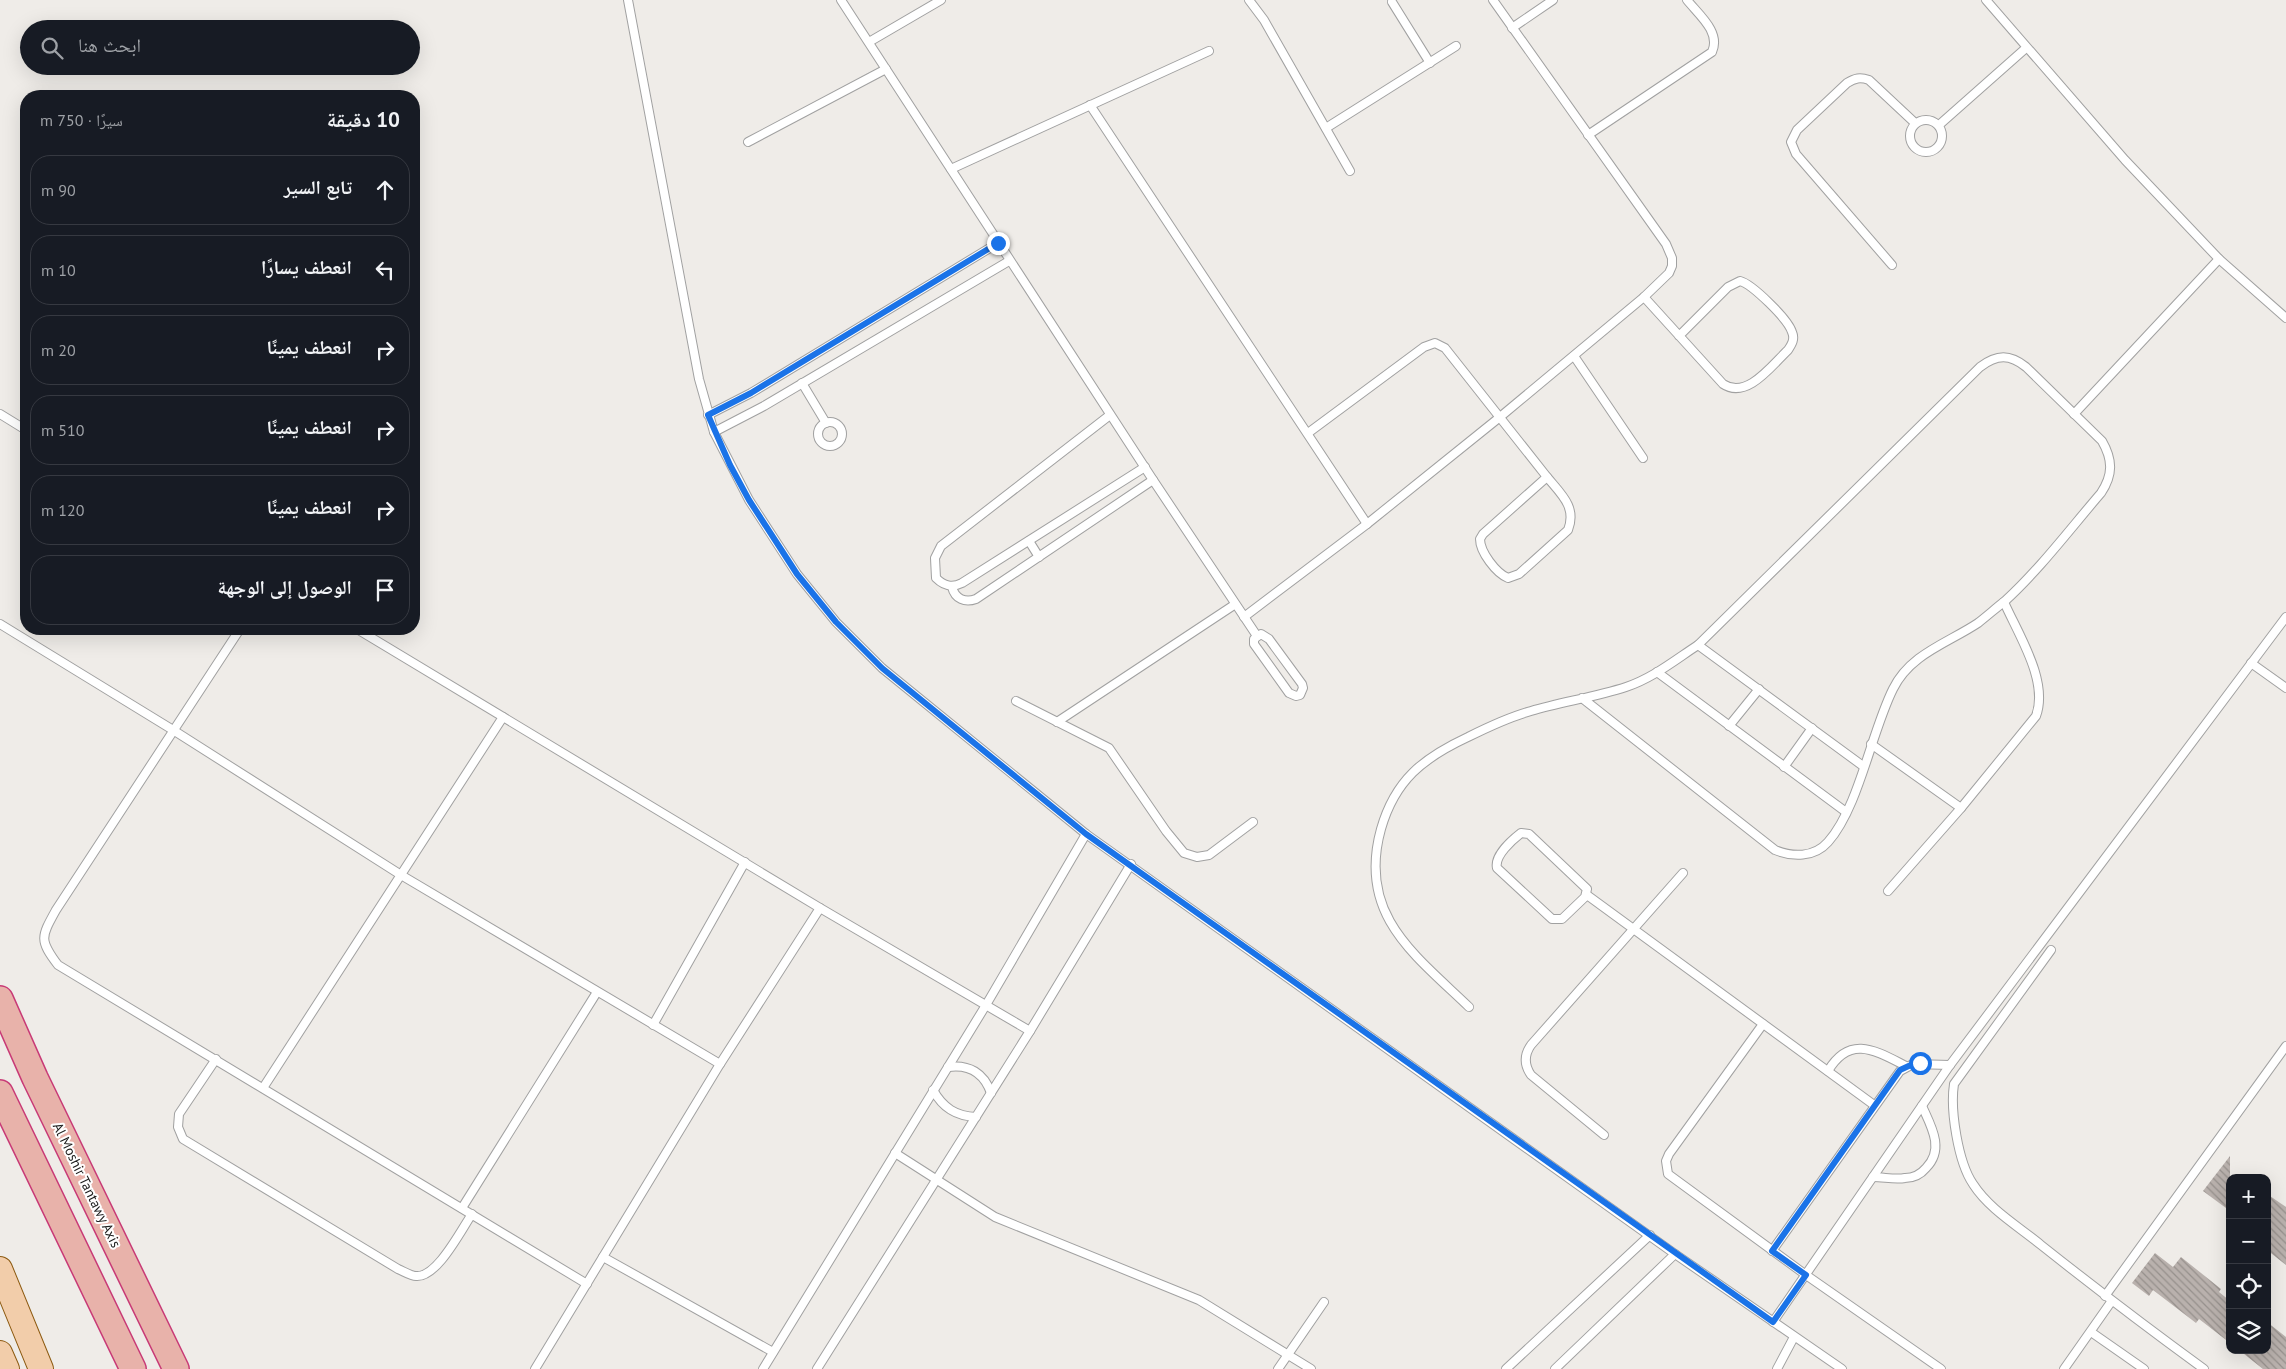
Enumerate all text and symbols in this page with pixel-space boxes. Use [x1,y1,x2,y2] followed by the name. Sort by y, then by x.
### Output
[20,20,420,75] search box
[78,33,141,57] text: ابحث هنا
[38,34,66,62] icon: search
[327,106,400,133] text: 10 دقيقة
[40,110,123,130] text: سيرًا · 750 m
[284,175,352,199] text: تابع السير
[371,176,399,204] icon: ahead
[41,180,76,200] text: 90 m
[987,232,1010,255] route end
[261,255,352,279] text: انعطف يسارًا
[371,256,399,284] icon: left
[41,260,76,280] text: 10 m
[267,335,352,359] text: انعطف يمينًا
[371,336,399,364] icon: right
[41,340,76,360] text: 20 m
[267,415,352,439] text: انعطف يمينًا
[371,416,399,444] icon: right
[41,420,84,440] text: 510 m
[267,495,352,519] text: انعطف يمينًا
[371,496,399,524] icon: right
[41,500,84,520] text: 120 m
[217,575,352,599] text: الوصول إلى الوجهة
[371,576,399,604] icon: arrive
[1909,1052,1932,1075] route start
[49,1120,125,1251] street label: Al Moshir Tantawy Axis
[2226,1174,2271,1354] map controls
[2226,1174,2271,1219] button: +
[2226,1219,2271,1264] button: −
[2226,1264,2271,1309] button: locate
[2226,1309,2271,1354] button: layers

